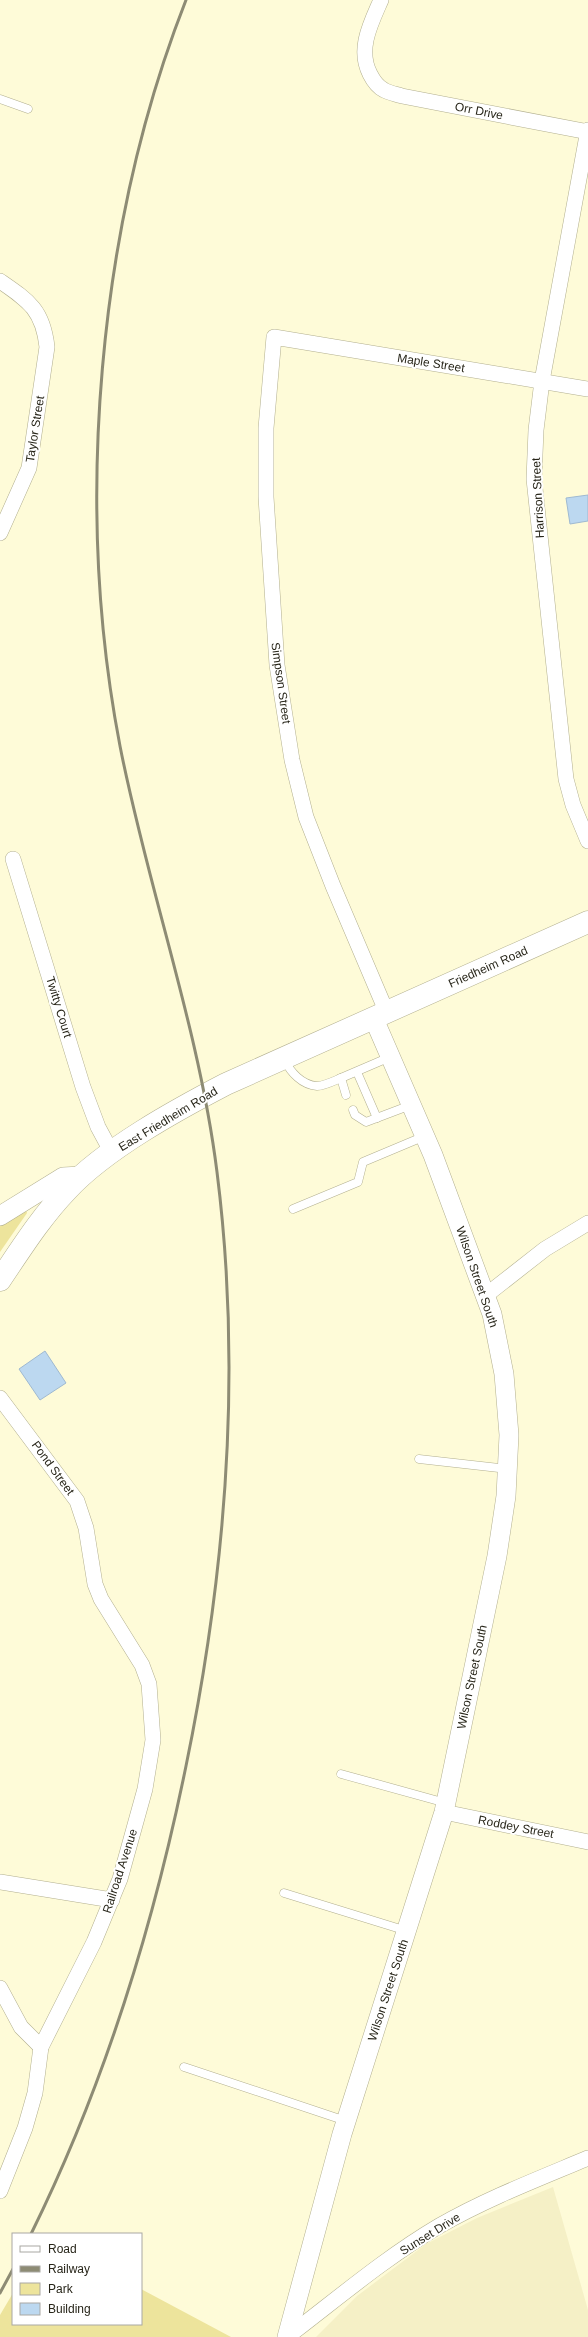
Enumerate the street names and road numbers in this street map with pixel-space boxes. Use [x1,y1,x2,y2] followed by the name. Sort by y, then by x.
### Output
[454,99,505,123] street label: Orr Drive
[396,351,466,375] street label: Maple Street
[23,394,47,463] street label: Taylor Street
[529,457,547,539] street label: Harrison Street
[268,641,294,725] street label: Simpson Street
[446,943,530,991] street label: Friedheim Road
[43,975,75,1040] street label: Twitty Court
[116,1084,220,1154] street label: East Friedheim Road
[453,1225,501,1329] street label: Wilson Street South
[29,1438,78,1498] street label: Pond Street
[454,1624,490,1730] street label: Wilson Street South
[477,1813,556,1841] street label: Roddey Street
[100,1827,140,1915] street label: Railroad Avenue
[365,1937,411,2043] street label: Wilson Street South
[397,2210,463,2258] street label: Sunset Drive

